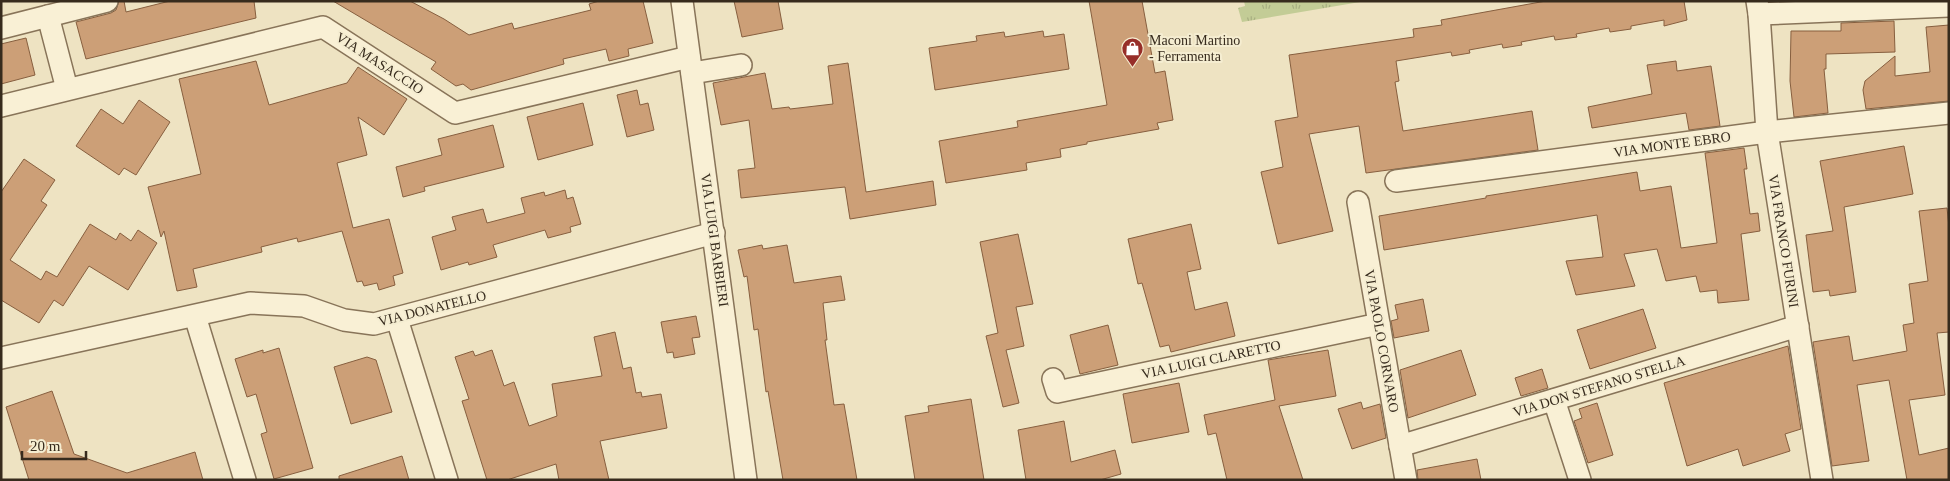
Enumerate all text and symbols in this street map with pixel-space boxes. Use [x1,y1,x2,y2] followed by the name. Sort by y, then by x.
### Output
[333,29,426,97] street label: VIA MASACCIO
[1149,33,1240,64] place label: Maconi Martino - Ferramenta
[1121,36,1145,67] shop icon: Maconi Martino - Ferramenta
[1612,129,1732,160] street label: VIA MONTE EBRO
[698,172,731,308] street label: VIA LUIGI BARBIERI
[1766,173,1801,309] street label: VIA FRANCO FURINI
[1362,268,1401,414] street label: VIA PAOLO CORNARO
[377,288,488,329] street label: VIA DONATELLO
[1140,337,1282,382] street label: VIA LUIGI CLARETTO
[1511,353,1688,420] street label: VIA DON STEFANO STELLA
[22,428,86,460] scale bar
[30,438,61,454] text: 20 m

